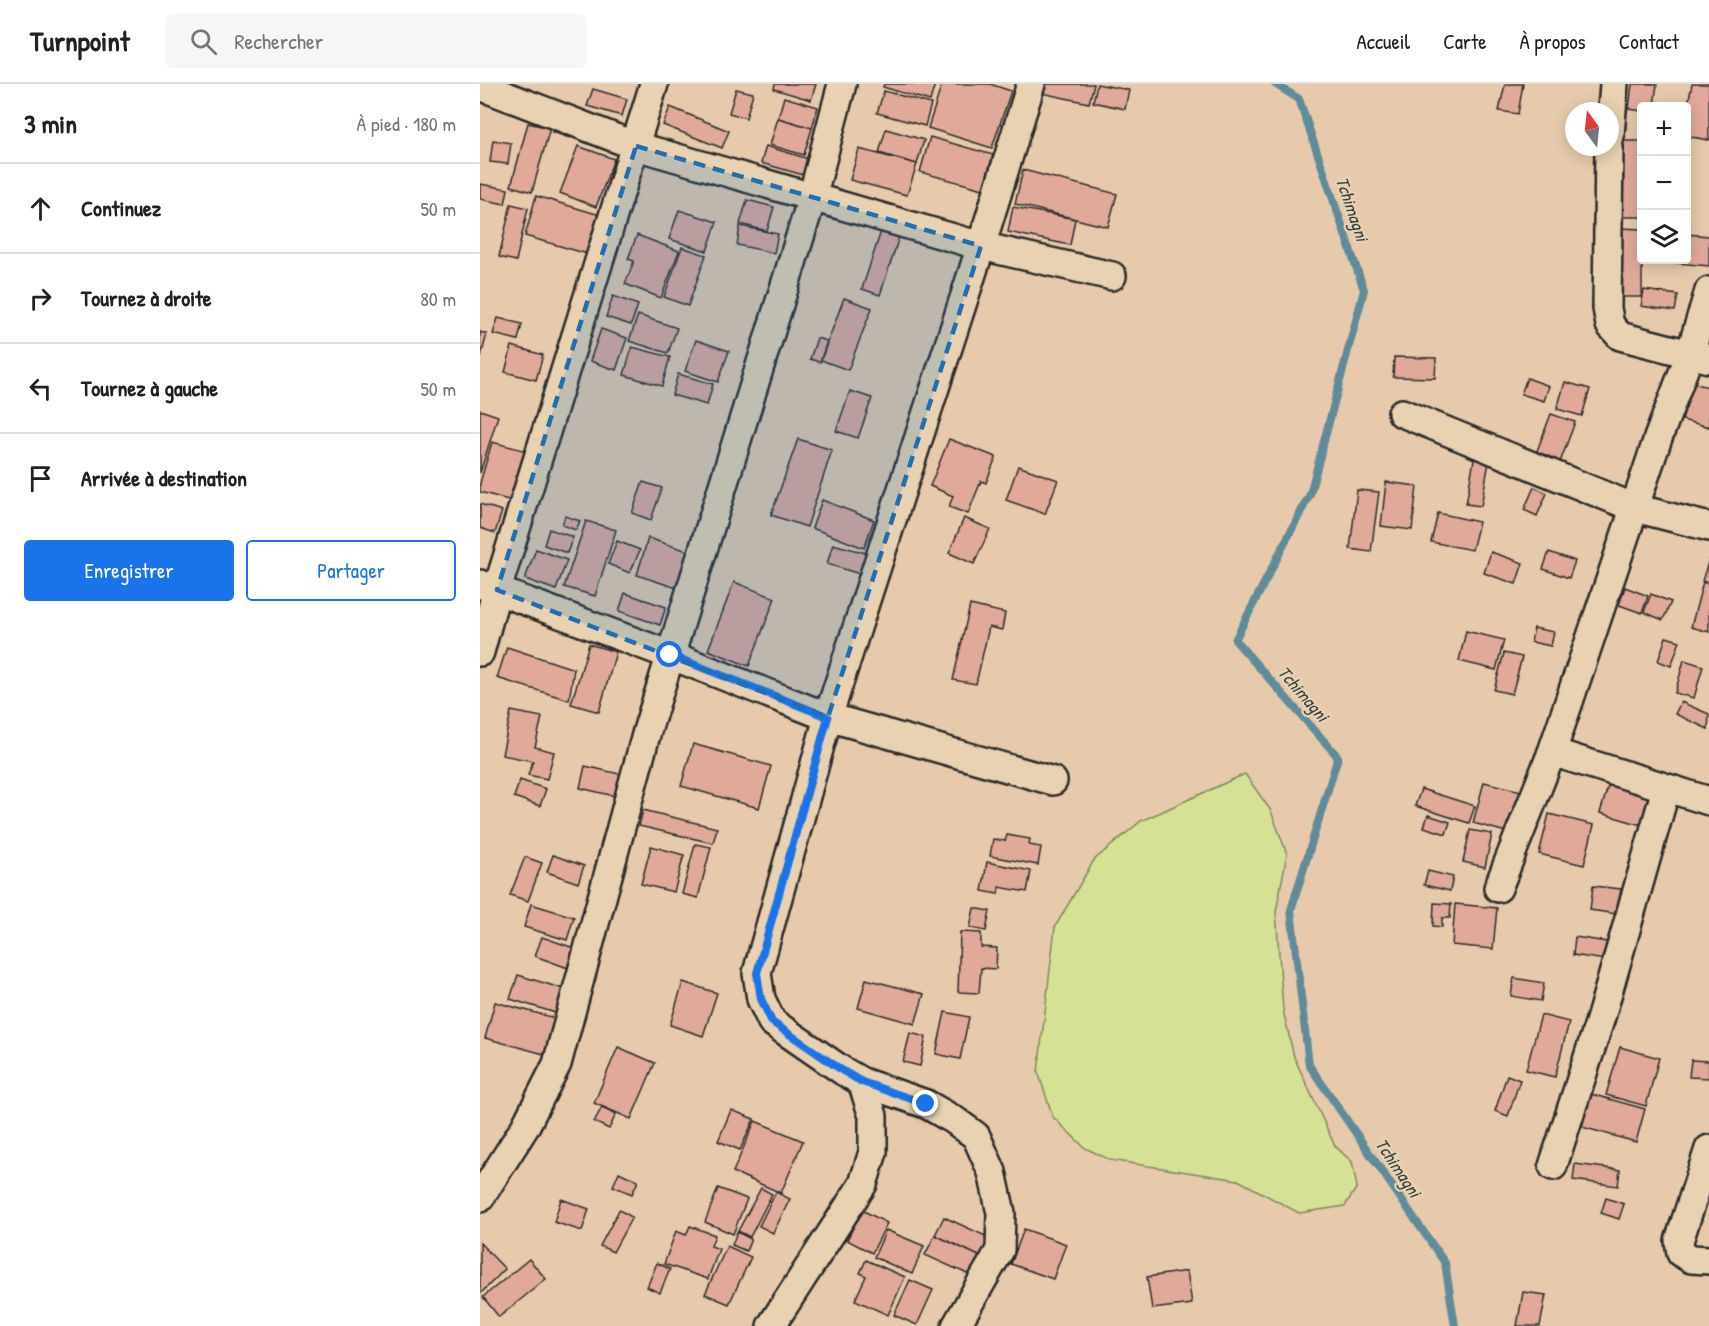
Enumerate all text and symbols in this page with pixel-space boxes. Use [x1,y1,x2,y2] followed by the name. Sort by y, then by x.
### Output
[166,14,586,68] search box
[30,22,130,60] text: Turnpoint
[187,25,220,58] icon: search
[235,26,323,56] text: Rechercher
[1357,27,1410,56] text: Accueil
[1443,27,1487,56] text: Carte
[1520,27,1586,56] text: À propos
[1619,27,1679,56] text: Contact
[1565,102,1619,156] north arrow
[1637,102,1691,264] map controls
[1637,102,1691,156] button: +
[24,106,77,141] text: 3 min
[357,110,456,137] text: À pied · 180 m
[1637,156,1691,210] button: −
[1330,173,1376,246] water label: Tchimagni
[24,192,57,225] icon: ahead
[81,193,161,223] text: Continuez
[420,195,456,222] text: 50 m
[1637,210,1691,264] button: layers
[24,282,57,315] icon: right
[81,283,211,313] text: Tournez à droite
[420,285,456,312] text: 80 m
[24,372,57,405] icon: left
[81,373,218,403] text: Tournez à gauche
[420,375,456,402] text: 50 m
[24,462,57,495] icon: arrive
[81,463,247,493] text: Arrivée à destination
[24,540,234,601] button: Enregistrer
[246,540,456,601] button: Partager
[656,641,682,667] route start
[1272,660,1336,728] water label: Tchimagni
[912,1090,938,1116] route end
[1369,1133,1428,1204] water label: Tchimagni

